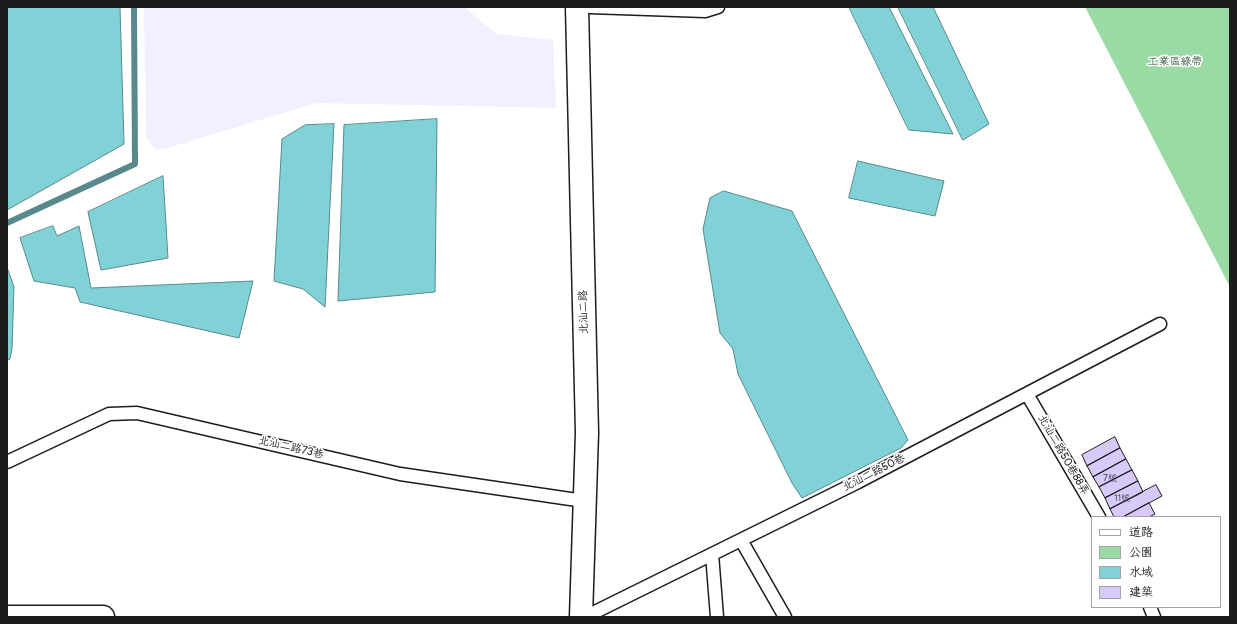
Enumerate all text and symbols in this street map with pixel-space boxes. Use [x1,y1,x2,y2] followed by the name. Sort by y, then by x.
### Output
[1148,55,1202,69] park label: 工業區綠帶
[577,290,591,334] street label: 北汕二路
[1035,412,1091,498] street label: 北汕二路50巷88弄
[257,434,325,462] street label: 北汕二路73巷
[840,452,908,494] street label: 北汕二路50巷
[1103,474,1117,484] house number: 7號
[1114,494,1130,504] house number: 11號
[1091,516,1221,608] legend
[1129,525,1153,540] text: 道路
[1129,545,1153,560] text: 公園
[1129,565,1153,580] text: 水域
[1129,585,1153,600] text: 建築

